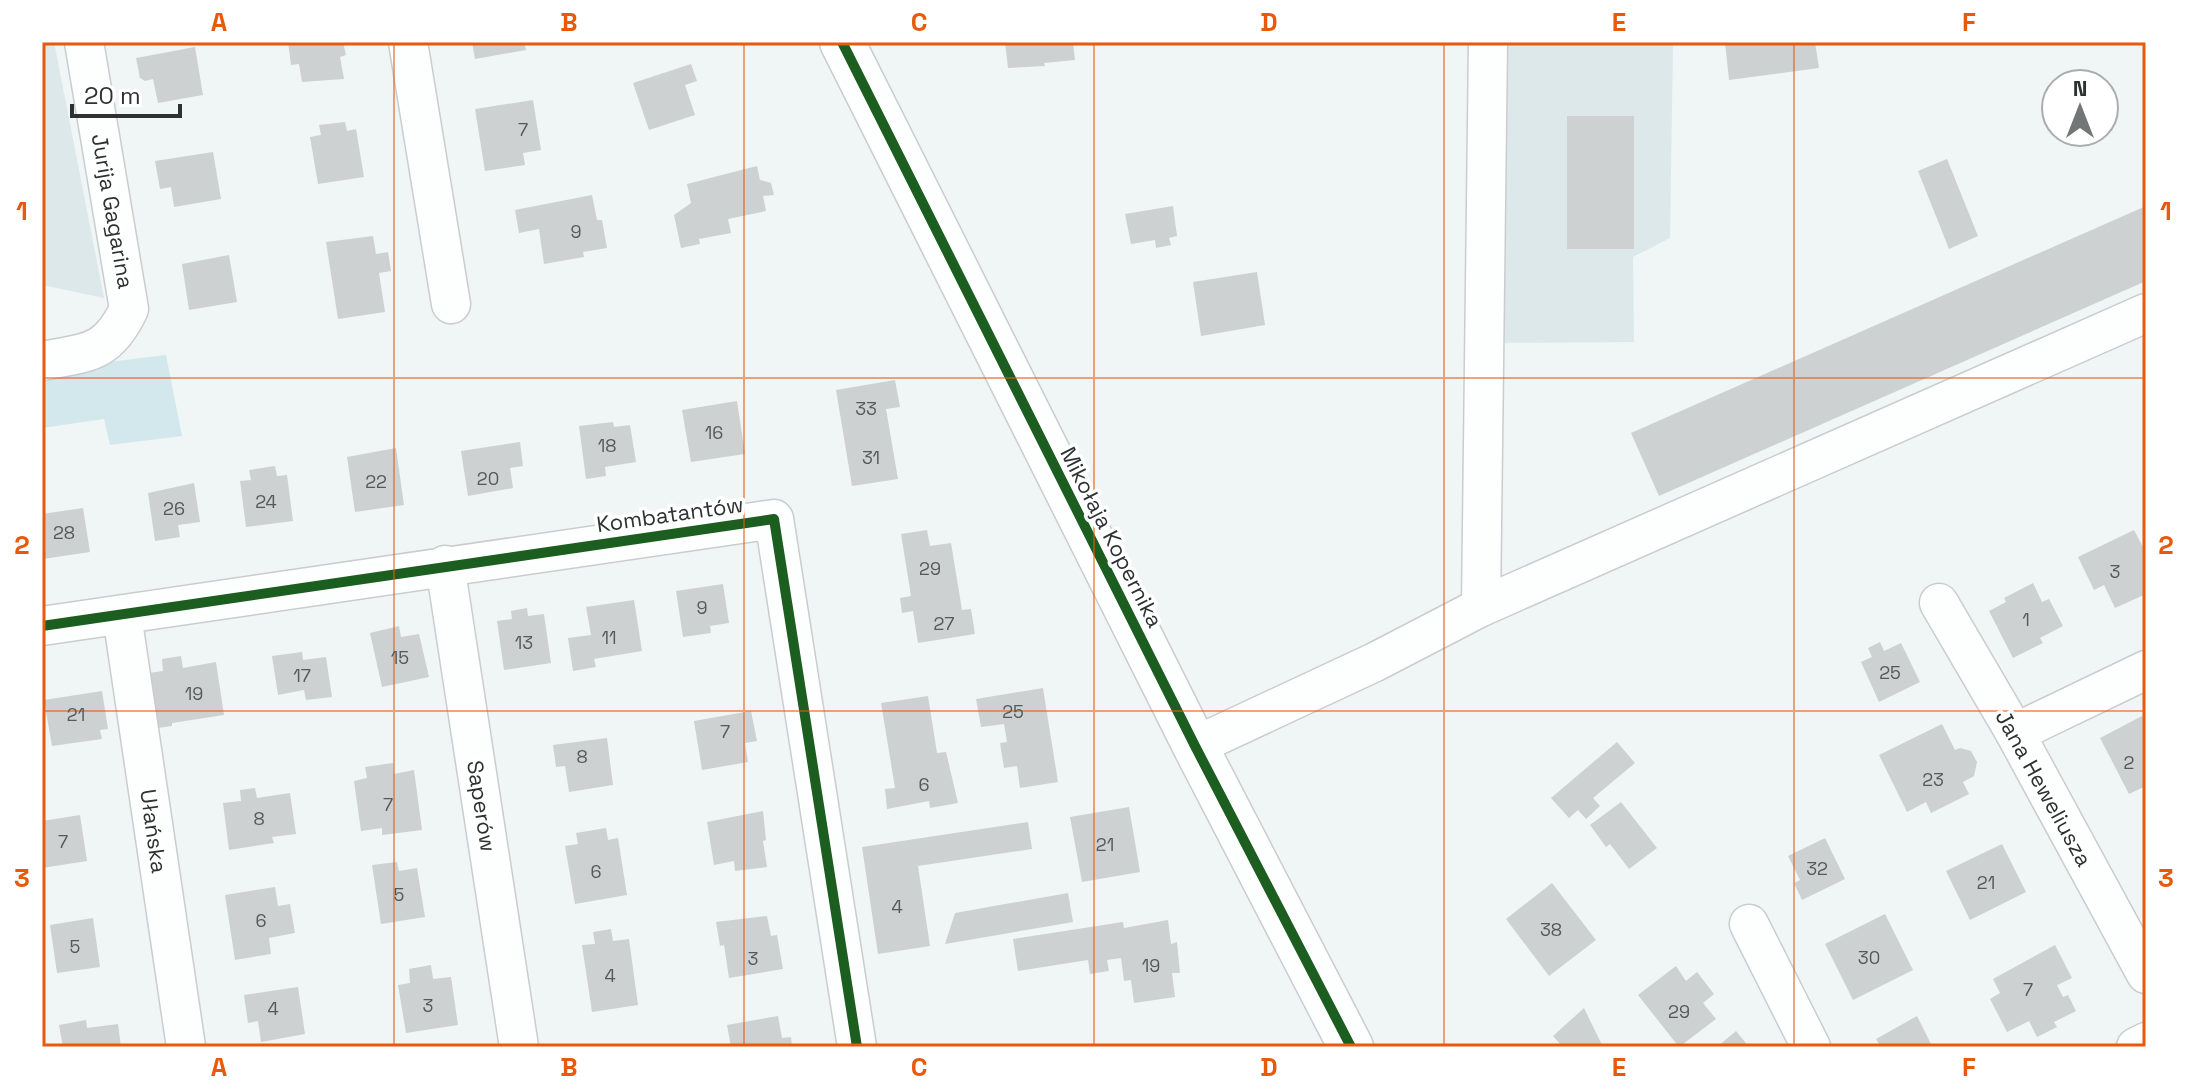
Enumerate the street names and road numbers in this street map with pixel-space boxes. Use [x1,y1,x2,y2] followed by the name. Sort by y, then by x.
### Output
[86,131,140,291] street label: Jurija Gagarina
[1054,442,1170,632] street label: Mikołaja Kopernika
[595,490,745,538] street label: Kombatantów
[1989,705,2099,871] street label: Jana Heweliusza
[461,758,503,854] street label: Saperów
[134,787,174,875] street label: Ułańska

